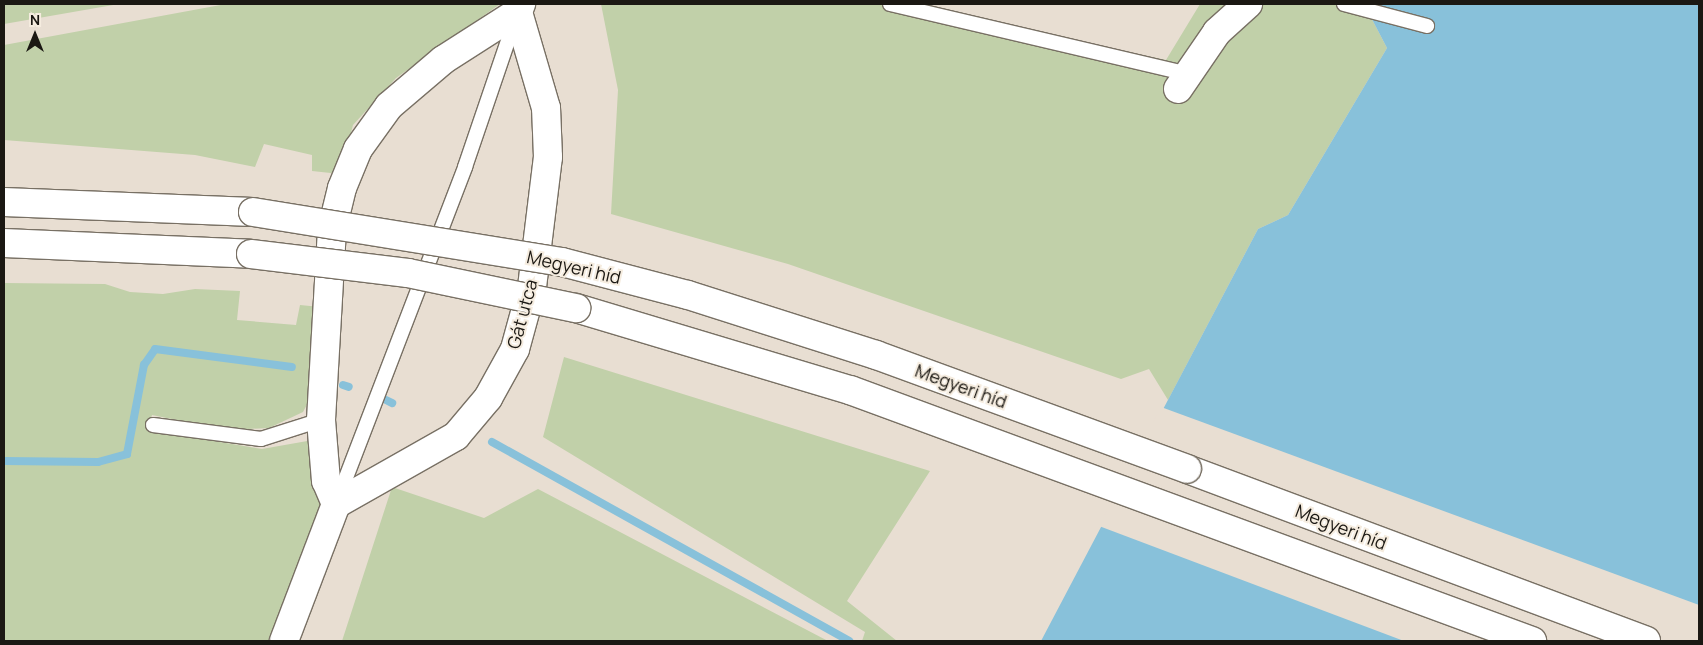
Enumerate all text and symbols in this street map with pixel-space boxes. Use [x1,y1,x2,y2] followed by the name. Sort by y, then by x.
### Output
[10,10,60,60] north arrow
[30,10,40,29] text: N
[525,246,623,288] street label: Megyeri híd
[502,277,542,351] street label: Gát utca
[912,359,1010,413] street label: Megyeri híd
[1292,500,1390,554] street label: Megyeri híd

